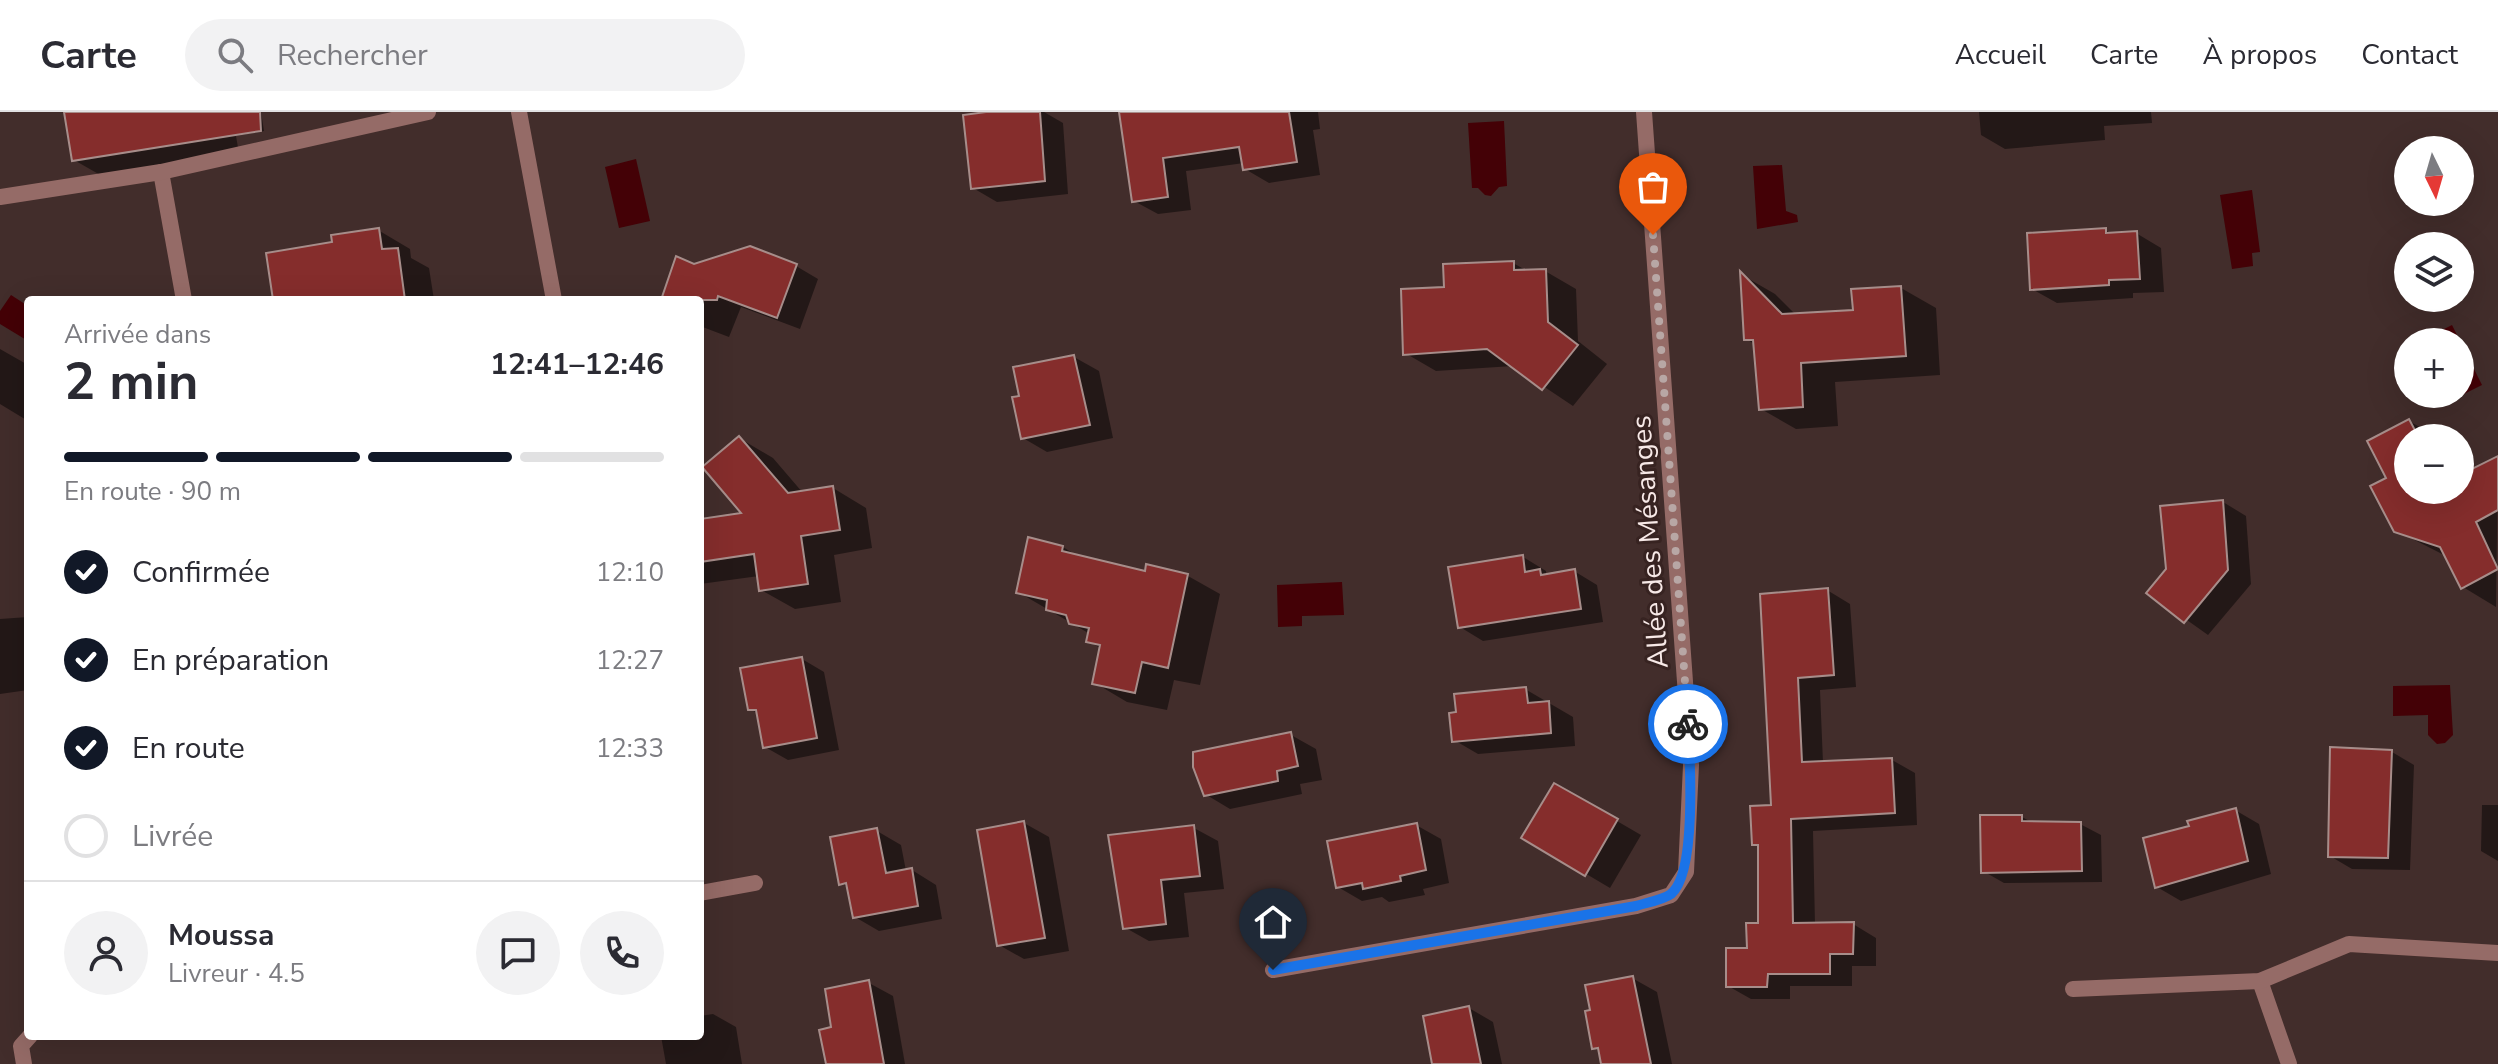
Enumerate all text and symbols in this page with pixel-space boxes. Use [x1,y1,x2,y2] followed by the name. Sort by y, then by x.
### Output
[185,19,745,91] search box
[40,30,137,81] text: Carte
[213,33,257,77] icon: search
[277,35,428,76] text: Rechercher
[1955,36,2046,74] text: Accueil
[2090,36,2159,74] text: Carte
[2203,36,2317,74] text: À propos
[2361,36,2458,74] text: Contact
[2394,136,2474,216] north arrow
[2394,136,2474,504] map controls
[1619,153,1687,235] pin
[1631,165,1675,209] icon: bag
[2394,232,2474,312] button: layers
[64,317,211,352] text: Arrivée dans
[2394,328,2474,408] button: +
[490,344,664,385] text: 12:41–12:46
[64,346,199,417] text: 2 min
[1622,414,1678,670] street label: Allée des Mésanges
[2394,424,2474,504] button: −
[64,474,241,509] text: En route · 90 m
[64,550,108,594] icon: check
[132,552,270,593] text: Confirmée
[596,555,664,590] text: 12:10
[64,638,108,682] icon: check
[132,640,329,681] text: En préparation
[596,643,664,678] text: 12:27
[1648,684,1728,764] courier
[1666,702,1710,746] icon: bike
[64,726,108,770] icon: check
[132,728,245,769] text: En route
[596,731,664,766] text: 12:33
[132,816,213,857] text: Livrée
[1239,888,1307,970] pin
[1251,900,1295,944] icon: home
[64,911,148,995] button: person
[476,911,560,995] button: chat
[580,911,664,995] button: phone
[168,915,274,956] text: Moussa
[168,956,305,991] text: Livreur · 4.5

